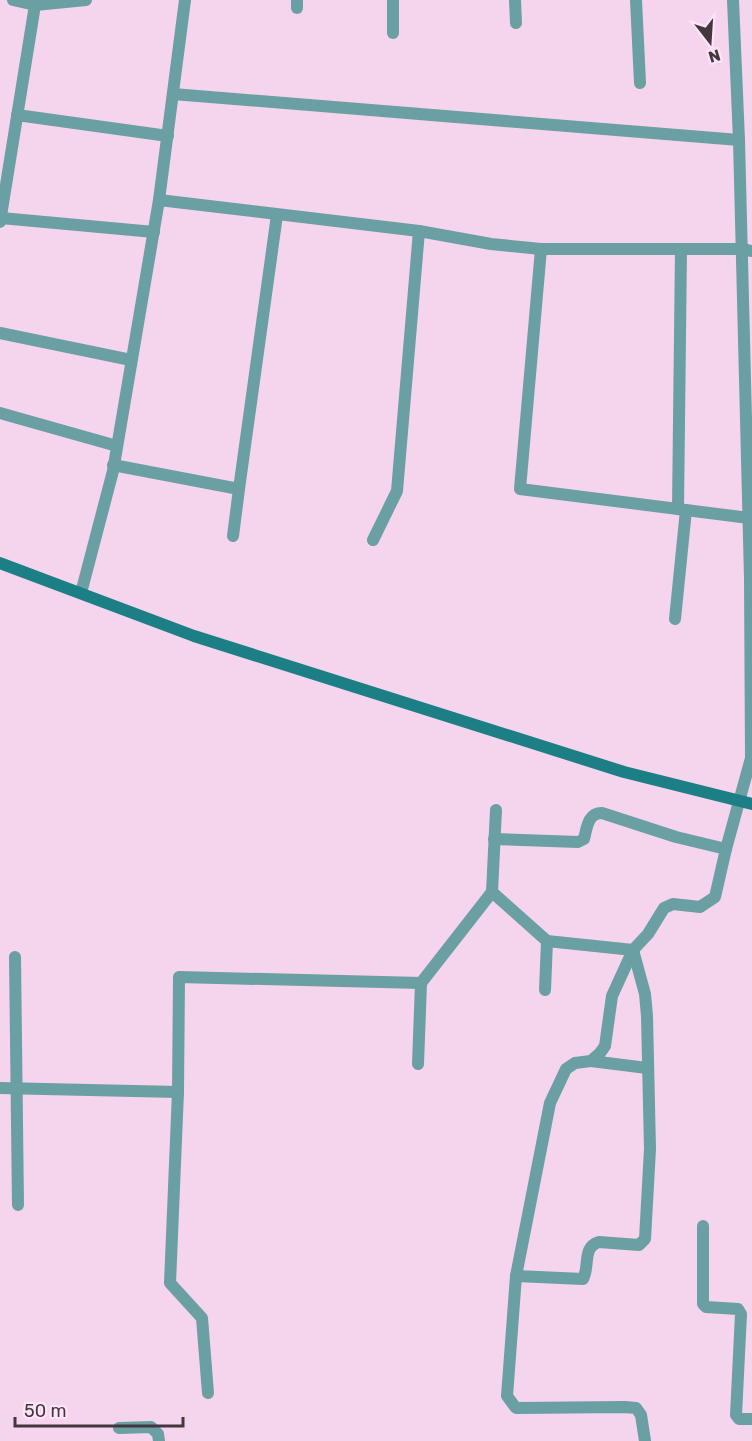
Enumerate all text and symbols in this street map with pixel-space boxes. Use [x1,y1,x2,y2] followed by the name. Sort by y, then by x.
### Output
[680,12,740,72] north arrow
[706,45,723,67] text: N
[15,1390,183,1428] scale bar
[24,1400,67,1422] text: 50 m

